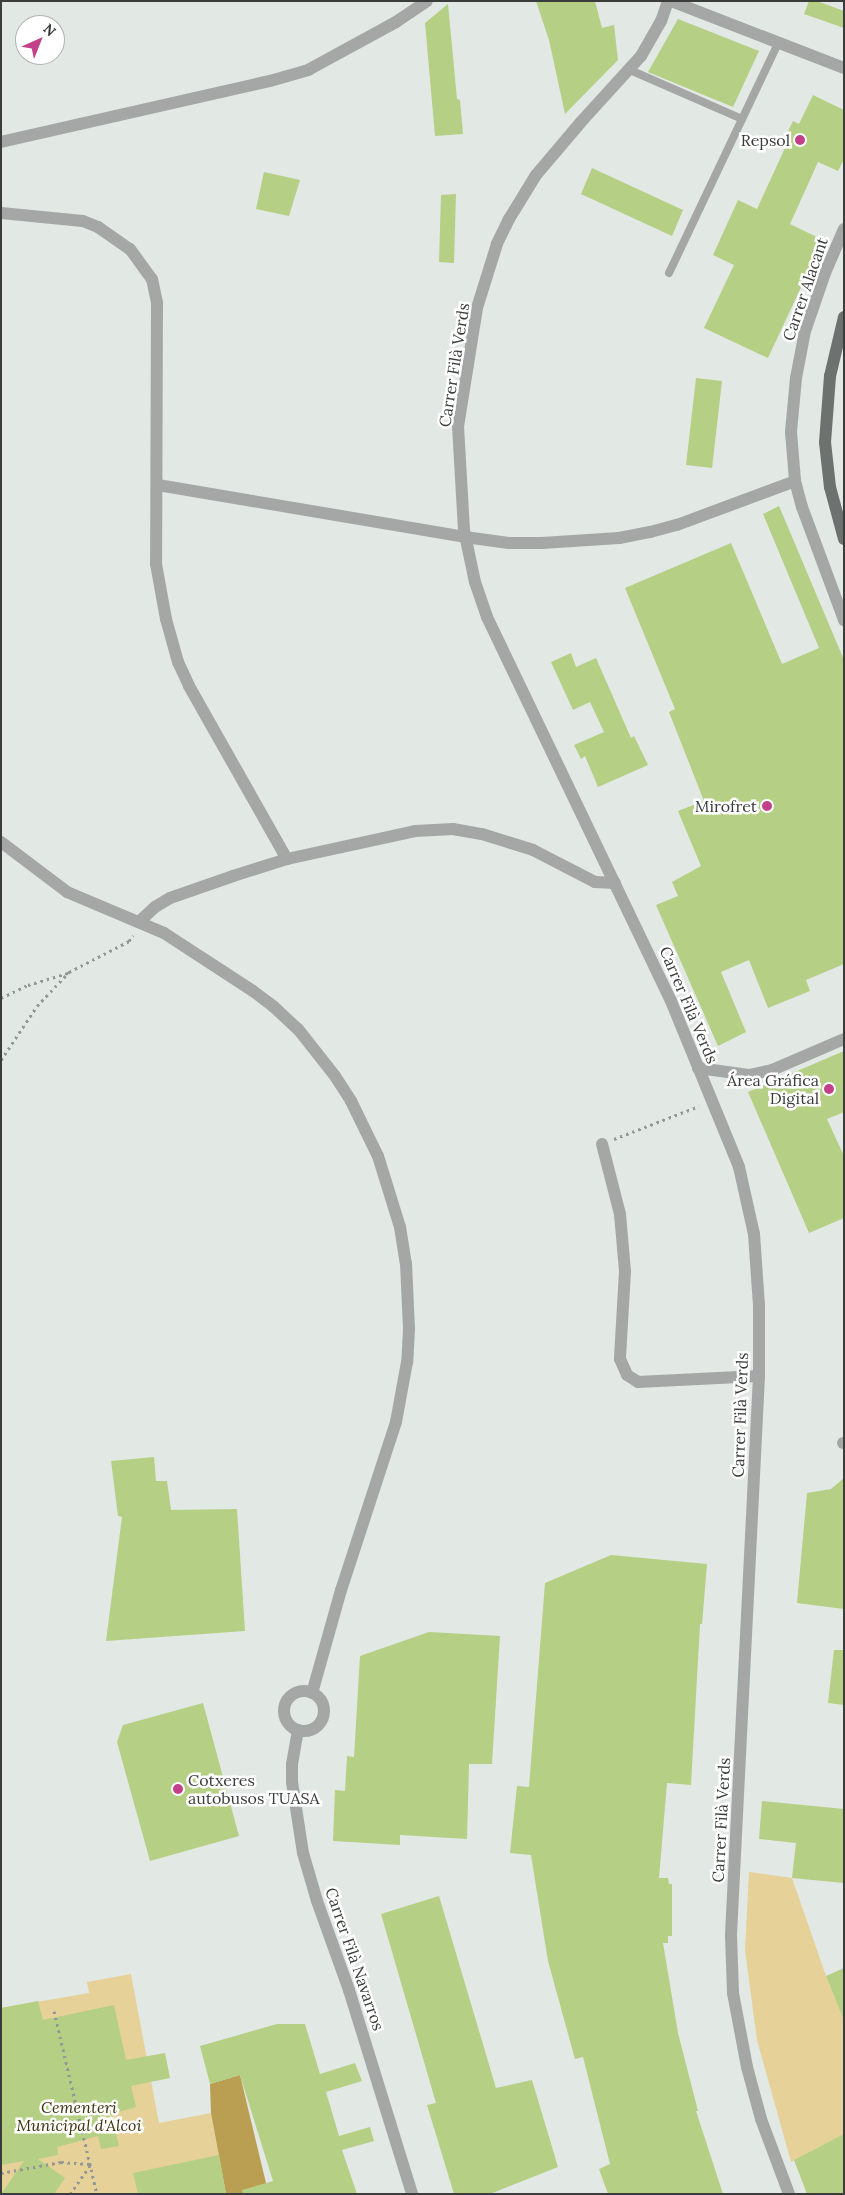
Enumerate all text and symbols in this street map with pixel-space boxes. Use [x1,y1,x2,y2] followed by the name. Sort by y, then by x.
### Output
[15,15,65,65] north arrow
[40,20,60,40] text: N
[741,130,790,150] place label: Repsol
[794,134,806,146] marker: Repsol
[778,235,832,343] street label: Carrer Alacant
[435,302,473,428] street label: Carrer Filà Verds
[695,796,757,816] place label: Mirofret
[761,800,773,812] marker: Mirofret
[656,944,722,1066] street label: Carrer Filà Verds
[727,1070,819,1108] place label: Área Gráfica Digital
[823,1083,835,1095] marker: Área Gráfica Digital
[728,1352,752,1478] street label: Carrer Filà Verds
[708,1757,734,1883] street label: Carrer Filà Verds
[188,1770,320,1808] place label: Cotxeres autobusos TUASA
[172,1783,184,1795] marker: Cotxeres autobusos TUASA
[322,1885,388,2033] street label: Carrer Filà Navarros
[16,2097,142,2135] park label: Cementeri Municipal d'Alcoi

